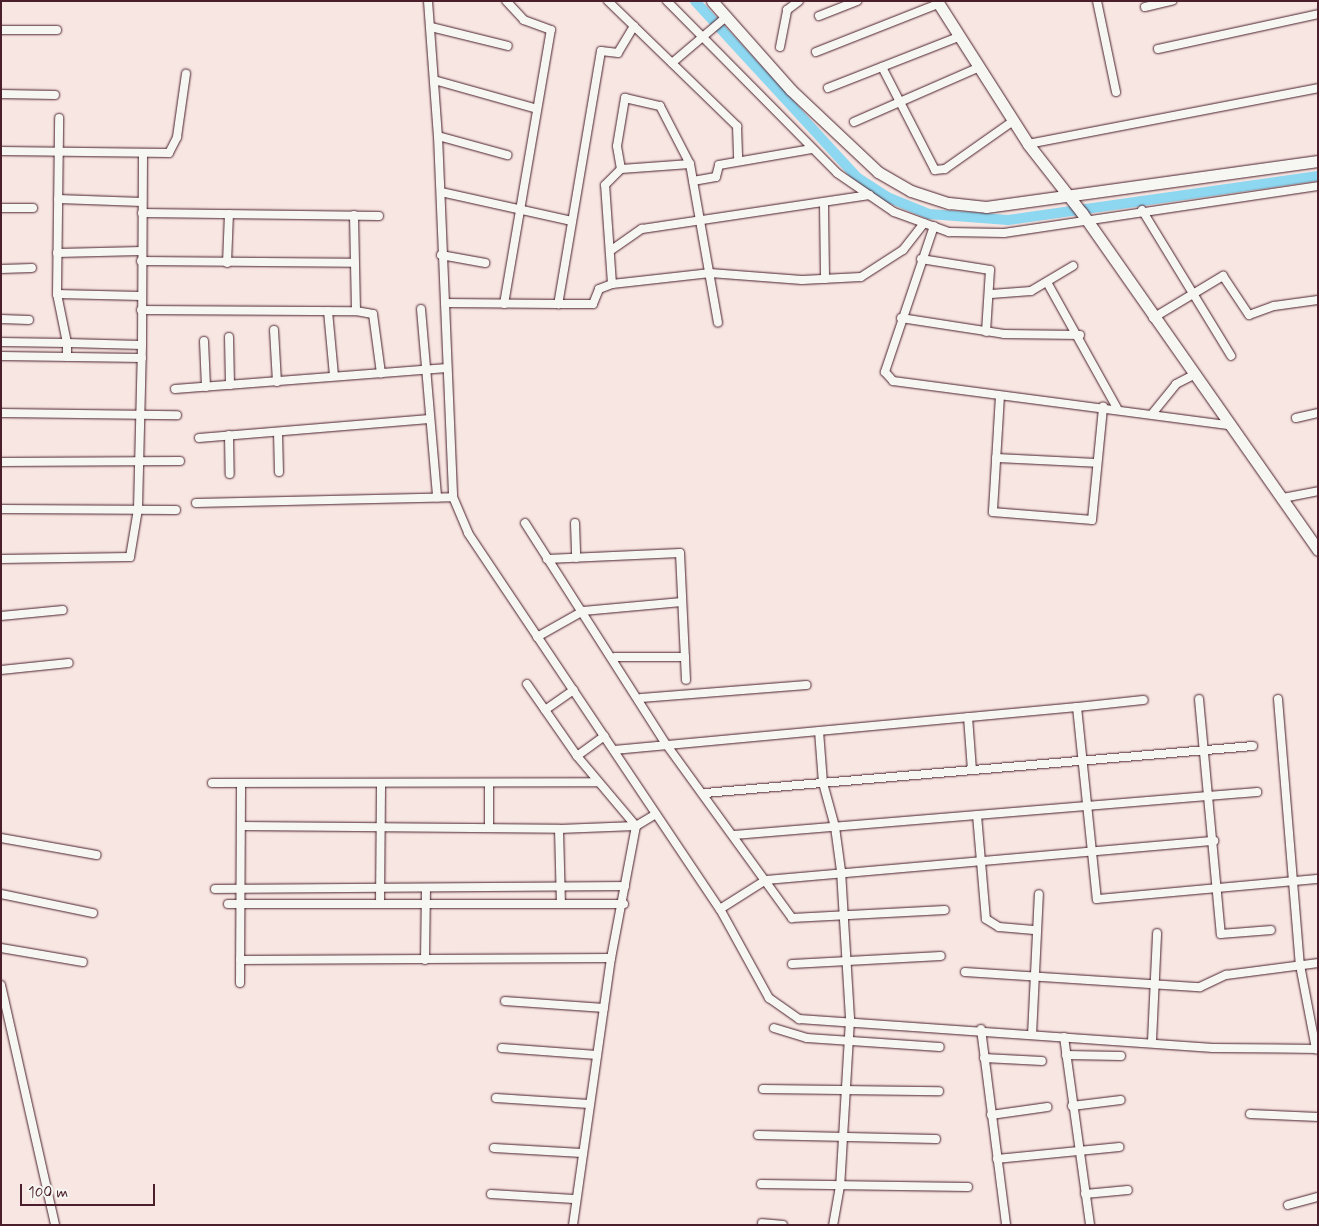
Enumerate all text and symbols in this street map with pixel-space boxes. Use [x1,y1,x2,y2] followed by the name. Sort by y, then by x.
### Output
[22,1174,158,1206] scale bar
[28,1183,68,1203] text: 100 m

